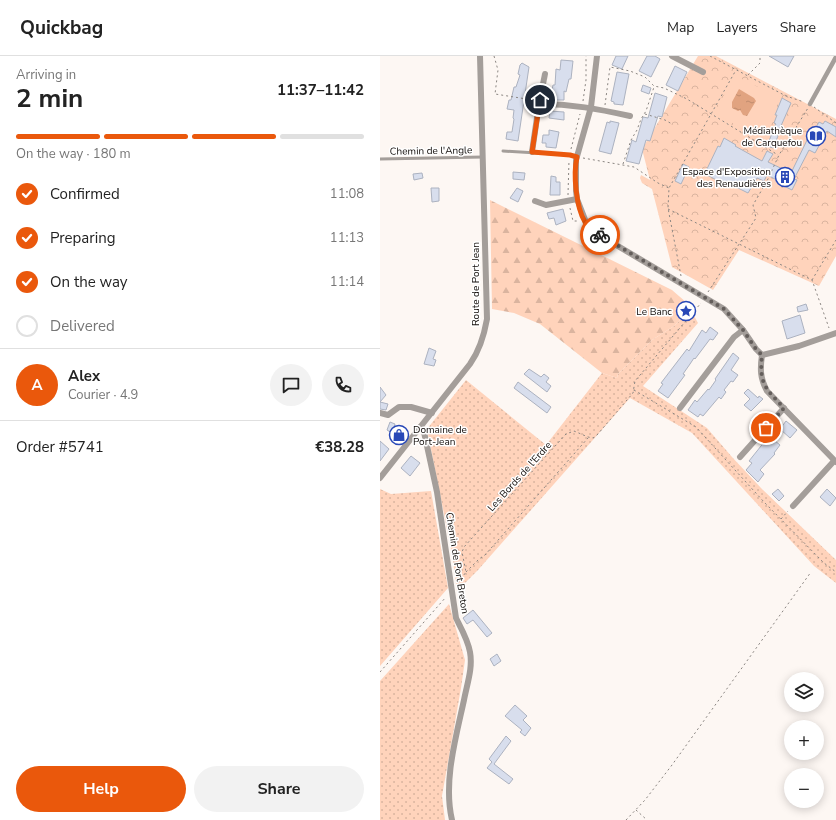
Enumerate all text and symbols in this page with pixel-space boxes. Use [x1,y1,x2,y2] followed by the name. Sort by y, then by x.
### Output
[20,15,103,41] text: Quickbag
[667,18,694,37] text: Map
[716,18,758,37] text: Layers
[780,18,816,37] text: Share
[16,66,76,84] text: Arriving in
[277,80,364,100] text: 11:37–11:42
[16,81,83,116] text: 2 min
[523,83,557,117] pin
[529,89,551,111] icon: home
[742,124,802,150] place label: Médiathèque de Carquefou
[805,125,827,147] library icon: Médiathèque de Carquefou
[390,143,472,159] street label: Chemin de l'Angle
[16,145,131,163] text: On the way · 180 m
[682,165,771,191] place label: Espace d'Exposition des Renaudières
[774,166,796,188] building icon: Espace d'Exposition des Renaudières
[16,183,38,205] icon: check
[50,184,120,204] text: Confirmed
[330,185,364,203] text: 11:08
[580,215,620,255] courier
[589,224,611,246] icon: bike
[16,227,38,249] icon: check
[50,228,115,248] text: Preparing
[330,229,364,247] text: 11:13
[469,242,483,326] street label: Route de Port Jean
[16,271,38,293] icon: check
[50,272,128,292] text: On the way
[330,273,364,291] text: 11:14
[675,300,697,322] place icon: Le Banc
[636,305,672,319] place label: Le Banc
[50,316,115,336] text: Delivered
[270,364,312,406] button: chat
[322,364,364,406] button: phone
[68,366,100,386] text: Alex
[31,375,43,395] text: A
[68,386,138,404] text: Courier · 4.9
[749,411,783,445] pin
[755,417,777,439] icon: bag
[413,423,467,449] place label: Domaine de Port-Jean
[388,424,410,446] shop icon: Domaine de Port-Jean
[16,437,104,457] text: Order #5741
[315,437,364,457] text: €38.28
[485,439,555,515] street label: Les Bords de l'Erdre
[442,511,472,615] street label: Chemin de Port Breton
[784,672,824,808] map controls
[784,672,824,712] button: layers
[784,720,824,760] button: +
[16,766,186,812] button: Help
[194,766,364,812] button: Share
[784,768,824,808] button: −

